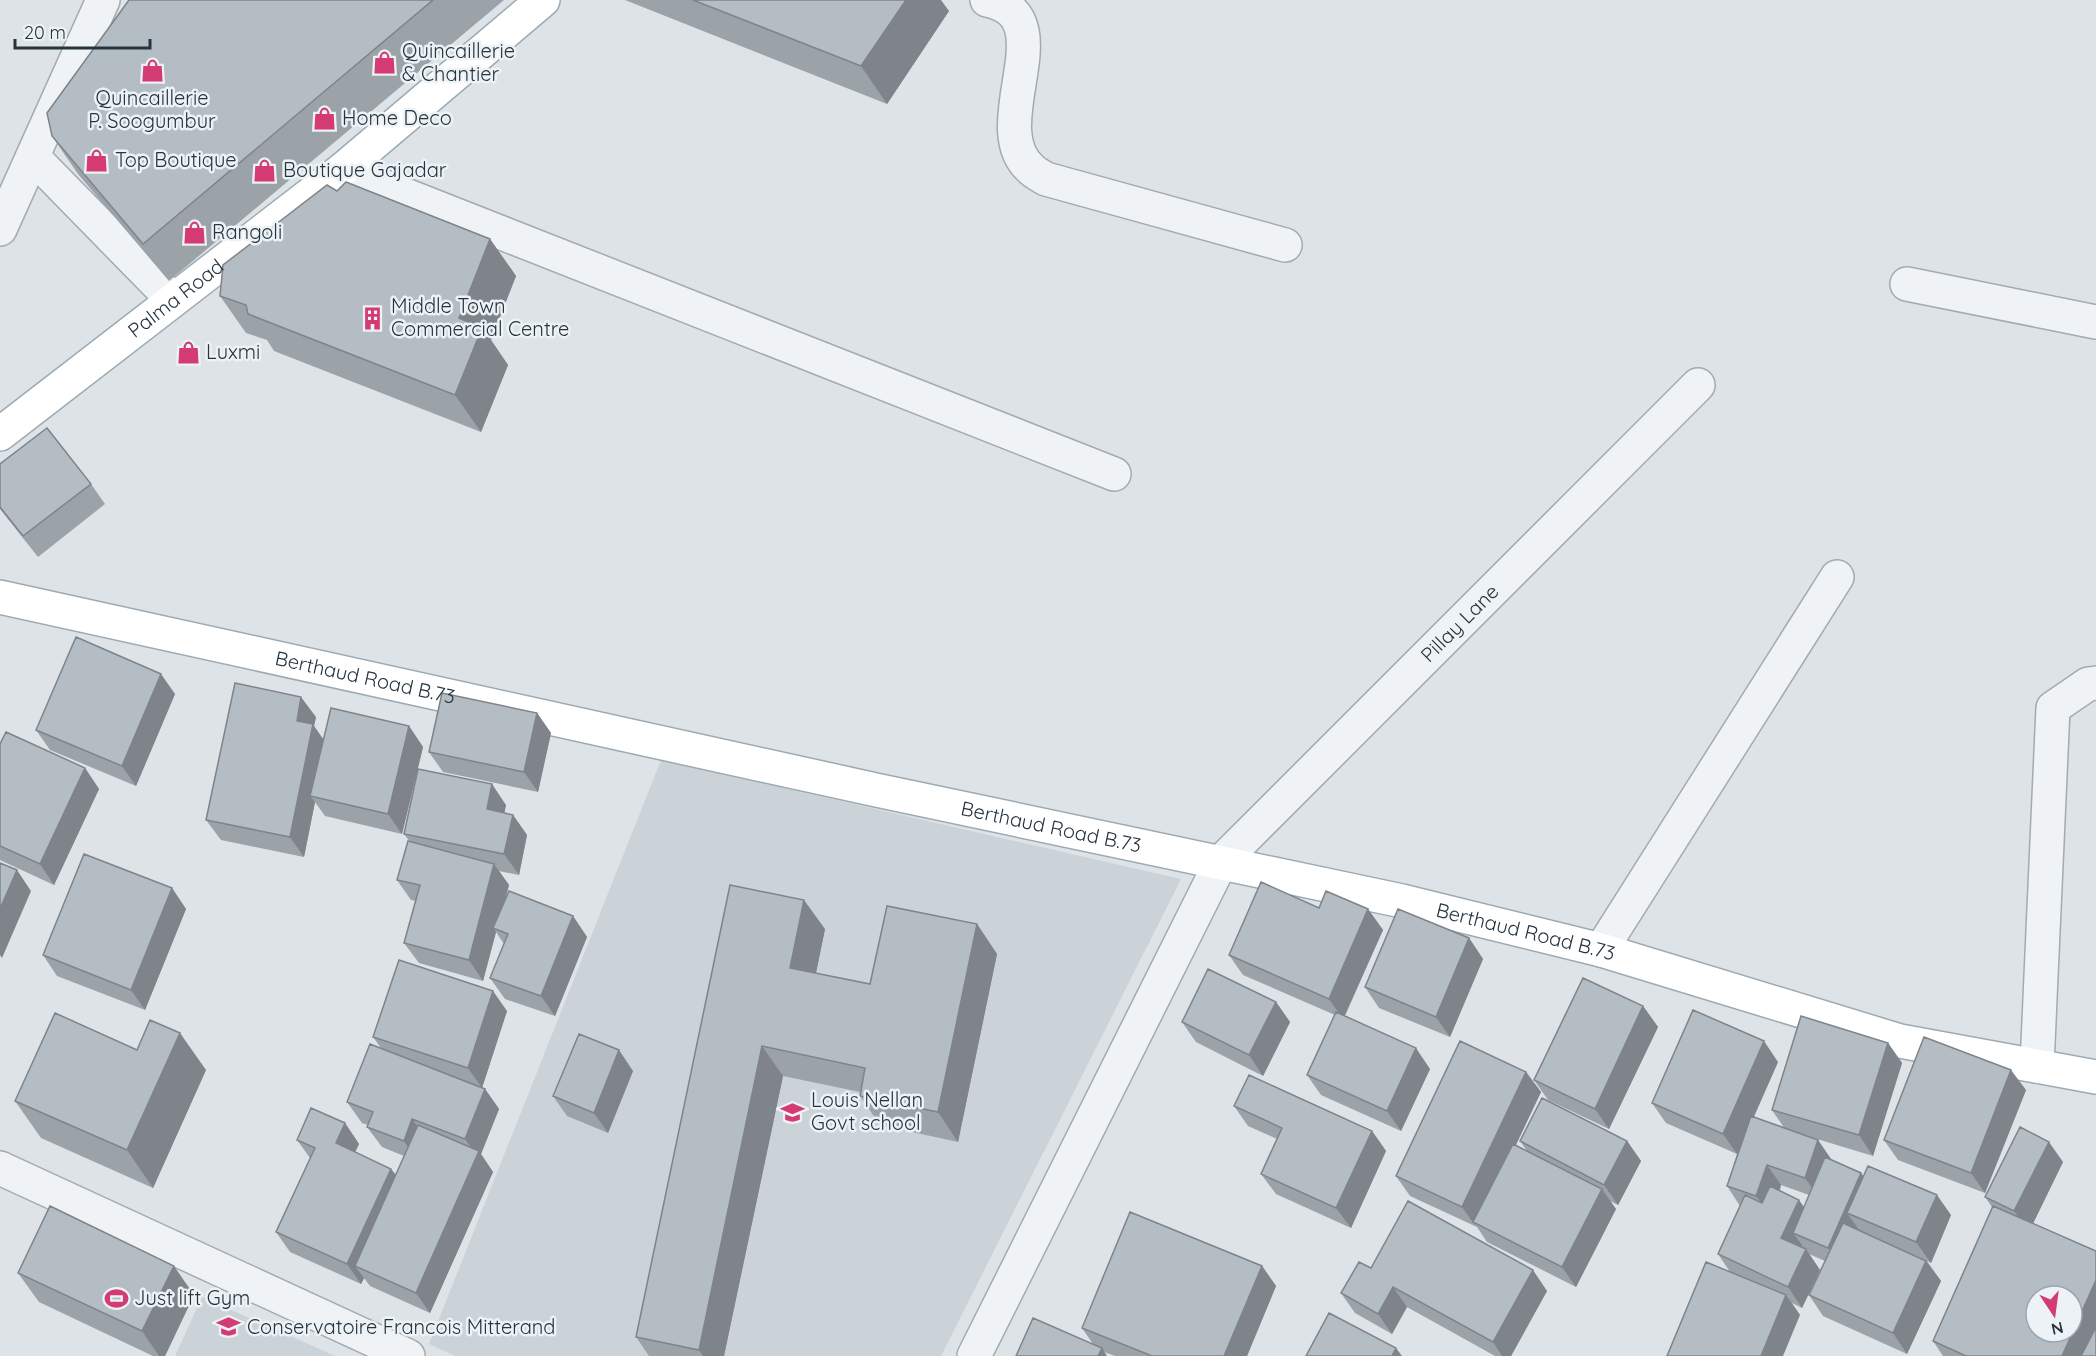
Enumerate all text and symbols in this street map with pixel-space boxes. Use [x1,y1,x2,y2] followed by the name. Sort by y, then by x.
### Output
[15,12,150,50] scale bar
[24,21,66,44] text: 20 m
[402,38,515,86] place label: Quincaillerie & Chantier
[371,49,397,75] shop icon: Quincaillerie & Chantier
[139,58,165,84] shop icon: Quincaillerie P. Soogumbur
[88,85,216,133] place label: Quincaillerie P. Soogumbur
[311,105,337,131] shop icon: Home Deco
[342,105,452,130] place label: Home Deco
[84,147,110,173] shop icon: Top Boutique
[115,147,237,172] place label: Top Boutique
[252,157,278,183] shop icon: Boutique Gajadar
[283,157,447,182] place label: Boutique Gajadar
[181,219,207,245] shop icon: Rangoli
[212,219,282,244] place label: Rangoli
[123,253,228,343] street label: Palma Road
[391,293,569,341] place label: Middle Town Commercial Centre
[360,305,386,331] building icon: Middle Town Commercial Centre
[175,339,201,365] shop icon: Luxmi
[206,339,260,364] place label: Luxmi
[1415,579,1504,667] street label: Pillay Lane
[273,645,458,709] street label: Berthaud Road B.73
[959,795,1144,858] street label: Berthaud Road B.73
[1434,897,1618,966] street label: Berthaud Road B.73
[811,1087,923,1135] place label: Louis Nellan Govt school
[780,1099,806,1125] school or university icon: Louis Nellan Govt school
[2024,1284,2084,1344] north arrow
[103,1285,129,1311] sports icon: Just lift Gym
[134,1285,250,1310] place label: Just lift Gym
[216,1314,242,1340] school or university icon: Conservatoire Francois Mitterand
[247,1314,555,1339] place label: Conservatoire Francois Mitterand
[2049,1318,2065,1340] text: N

